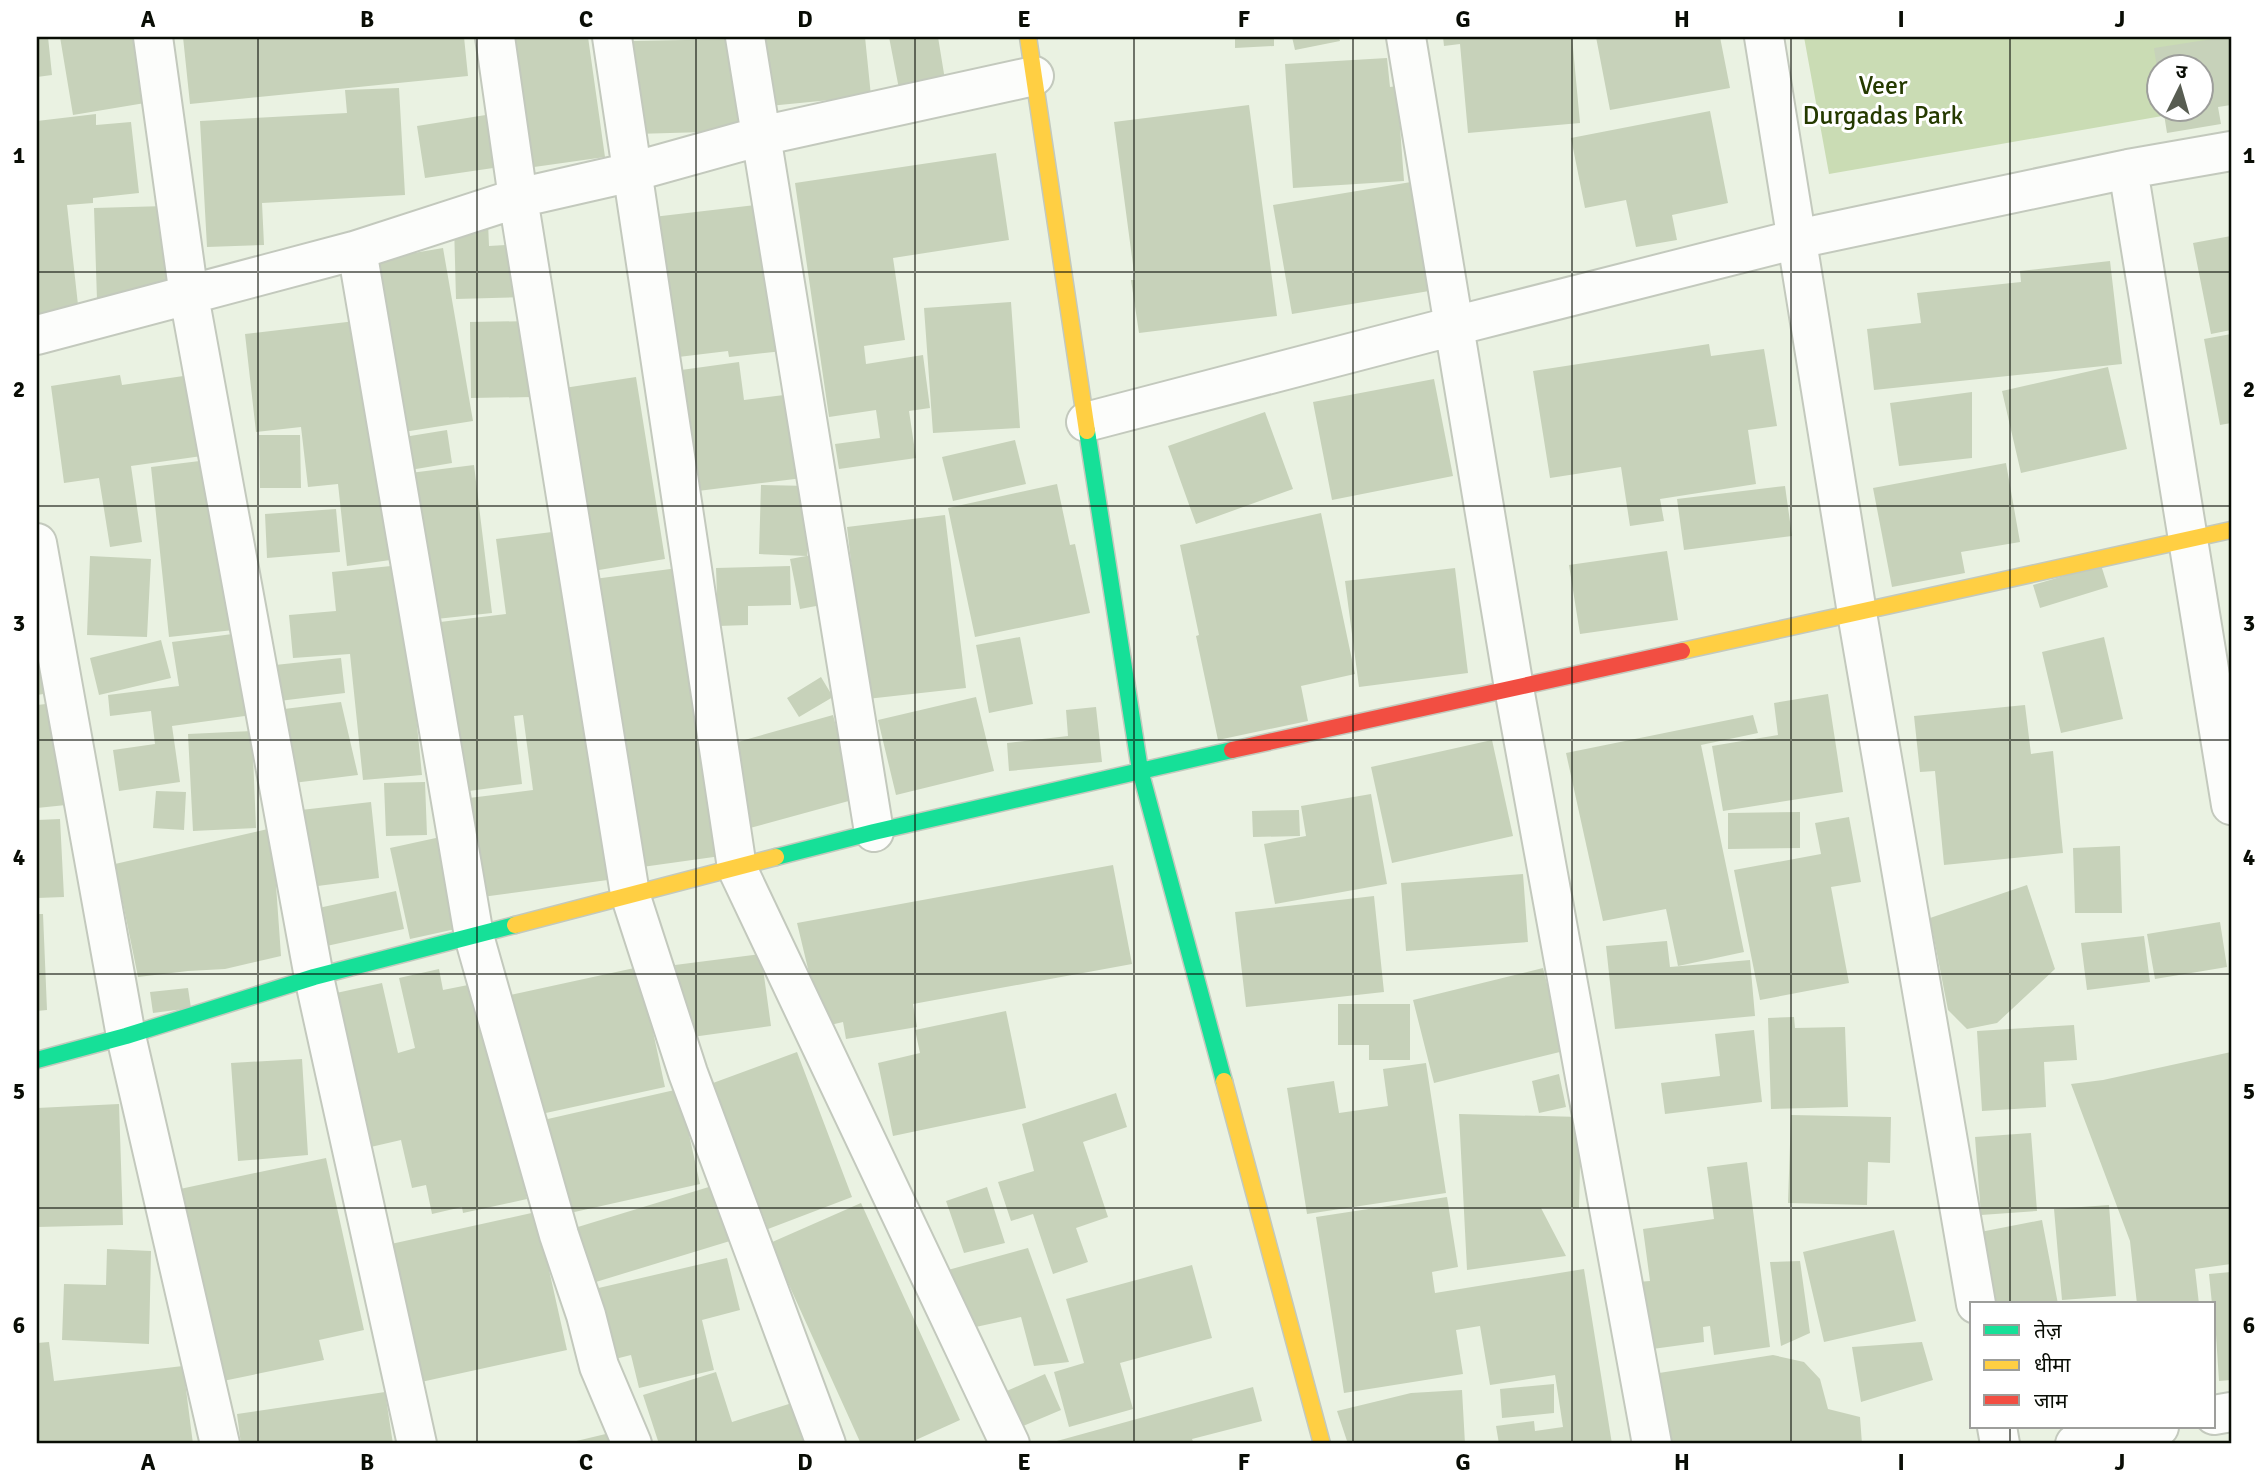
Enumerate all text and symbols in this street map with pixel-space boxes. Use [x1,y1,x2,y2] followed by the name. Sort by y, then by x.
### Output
[141,5,156,34] text: A
[360,5,374,34] text: B
[579,5,593,34] text: C
[797,5,813,34] text: D
[1017,5,1031,34] text: E
[1238,5,1250,34] text: F
[1455,5,1471,34] text: G
[1674,5,1690,34] text: H
[1897,5,1905,34] text: I
[2115,5,2125,34] text: J
[2146,52,2216,122] north arrow
[2175,60,2189,85] text: उ
[1802,70,1964,132] park label: Veer Durgadas Park
[13,141,25,170] text: 1
[2243,141,2255,170] text: 1
[13,375,25,404] text: 2
[2243,375,2255,404] text: 2
[13,609,25,638] text: 3
[2243,609,2255,638] text: 3
[13,843,25,872] text: 4
[2243,843,2255,872] text: 4
[13,1077,25,1106] text: 5
[2243,1077,2255,1106] text: 5
[1970,1302,2216,1428] legend
[13,1311,25,1340] text: 6
[2243,1311,2255,1340] text: 6
[2034,1318,2062,1344] text: तेज़
[2034,1352,2071,1378] text: धीमा
[2034,1388,2068,1414] text: जाम
[141,1448,156,1477] text: A
[360,1448,374,1477] text: B
[579,1448,593,1477] text: C
[797,1448,813,1477] text: D
[1017,1448,1031,1477] text: E
[1238,1448,1250,1477] text: F
[1455,1448,1471,1477] text: G
[1674,1448,1690,1477] text: H
[1897,1448,1905,1477] text: I
[2115,1448,2125,1477] text: J

